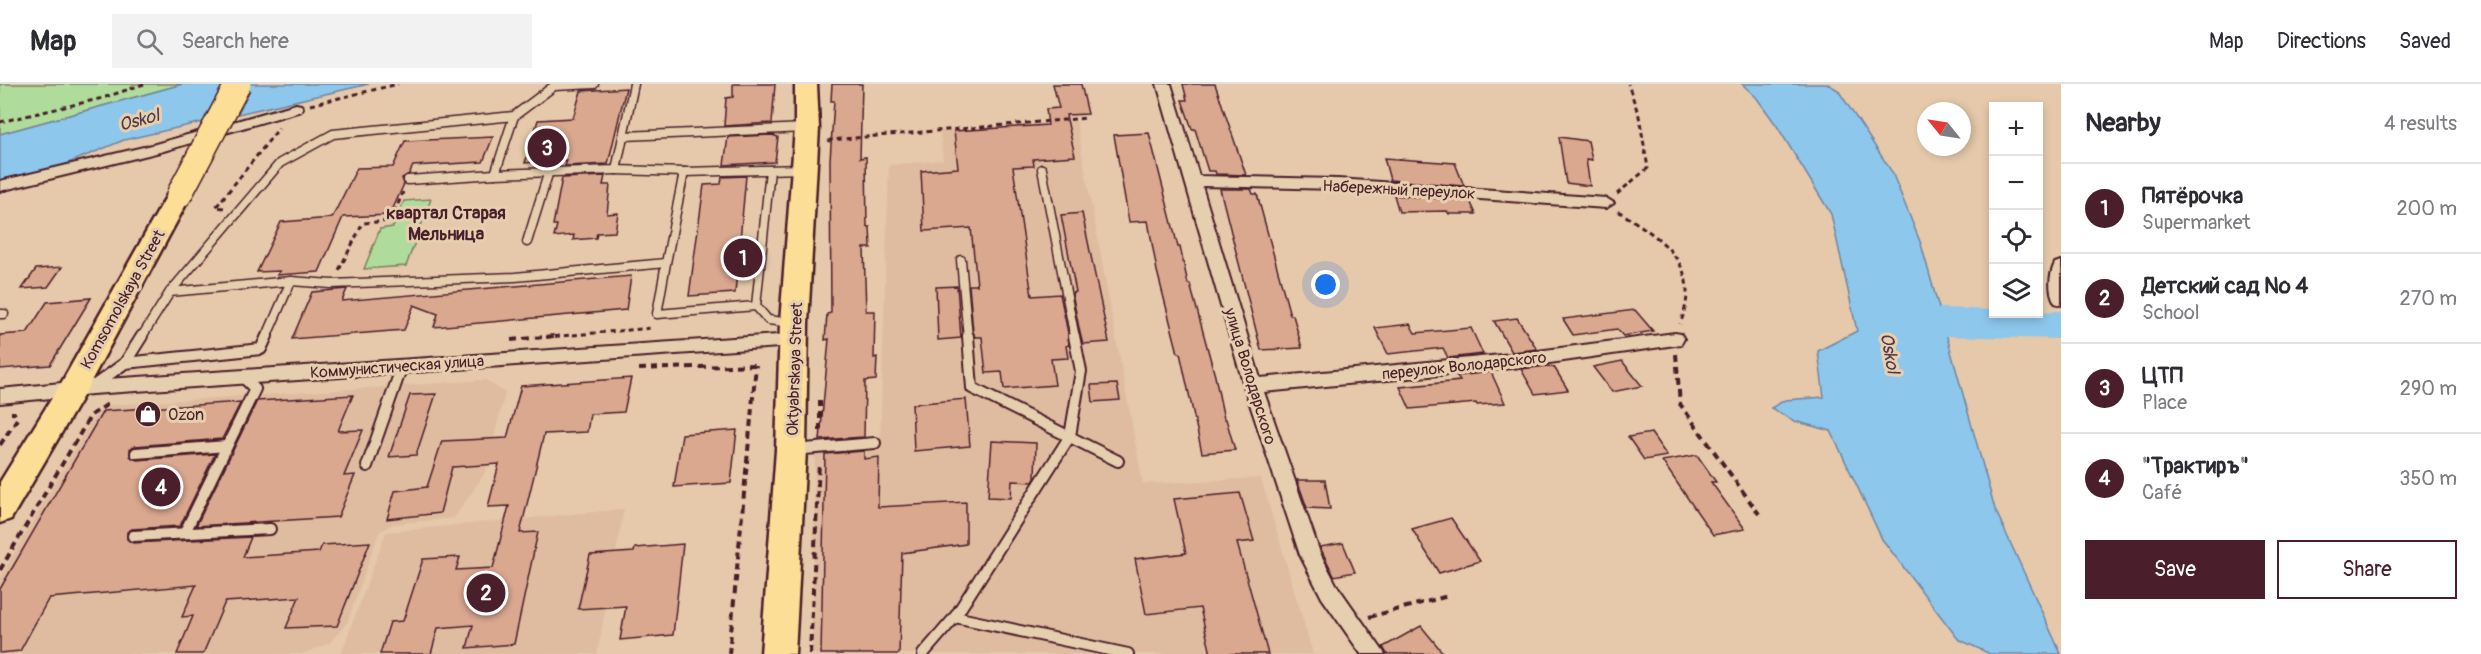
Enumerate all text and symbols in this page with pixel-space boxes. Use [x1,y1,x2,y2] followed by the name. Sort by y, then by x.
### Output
[112,14,532,68] search box
[30,24,76,59] text: Map
[133,25,166,58] icon: search
[181,27,289,55] text: Search here
[2209,28,2244,55] text: Map
[2277,28,2366,55] text: Directions
[2399,28,2451,55] text: Saved
[1917,102,1971,156] north arrow
[1989,102,2043,318] map controls
[1989,102,2043,156] button: +
[116,104,164,137] water label: Oskol
[2085,107,2161,139] text: Nearby
[2384,111,2457,136] text: 4 results
[528,126,566,170] pin: 3
[1989,156,2043,210] button: −
[1322,176,1476,204] street label: Набережный переулок
[2142,182,2243,210] text: Пятёрочка
[2101,196,2108,221] text: 1
[2396,196,2457,221] text: 200 m
[386,202,506,246] district label: квартал Старая Мельница
[1989,210,2043,264] button: locate
[2142,210,2251,235] text: Supermarket
[76,226,170,373] street label: Komsomolskaya Street
[724,236,762,280] pin: 1
[1989,264,2043,318] button: layers
[1311,270,1340,299] your location
[2142,272,2308,300] text: Детский сад № 4
[2099,286,2110,311] text: 2
[2399,286,2457,311] text: 270 m
[2142,300,2199,325] text: School
[783,301,807,436] street label: Oktyabrskaya Street
[1219,305,1280,447] street label: улица Володарского
[1875,331,1905,377] water label: Oskol
[1381,347,1548,385] street label: переулок Володарского
[309,351,485,383] street label: Коммунистическая улица
[2142,362,2183,390] text: ЦТП
[2099,376,2110,401] text: 3
[2400,376,2457,401] text: 290 m
[2142,390,2187,415] text: Place
[133,399,163,429] shop icon: Ozon
[168,405,204,425] place label: Ozon
[2142,452,2249,480] text: "Трактиръ"
[142,464,180,510] pin: 4
[2099,466,2110,491] text: 4
[2399,466,2457,491] text: 350 m
[2142,480,2182,505] text: Café
[2085,540,2265,599] button: Save
[2277,540,2457,599] button: Share
[466,570,506,616] pin: 2

